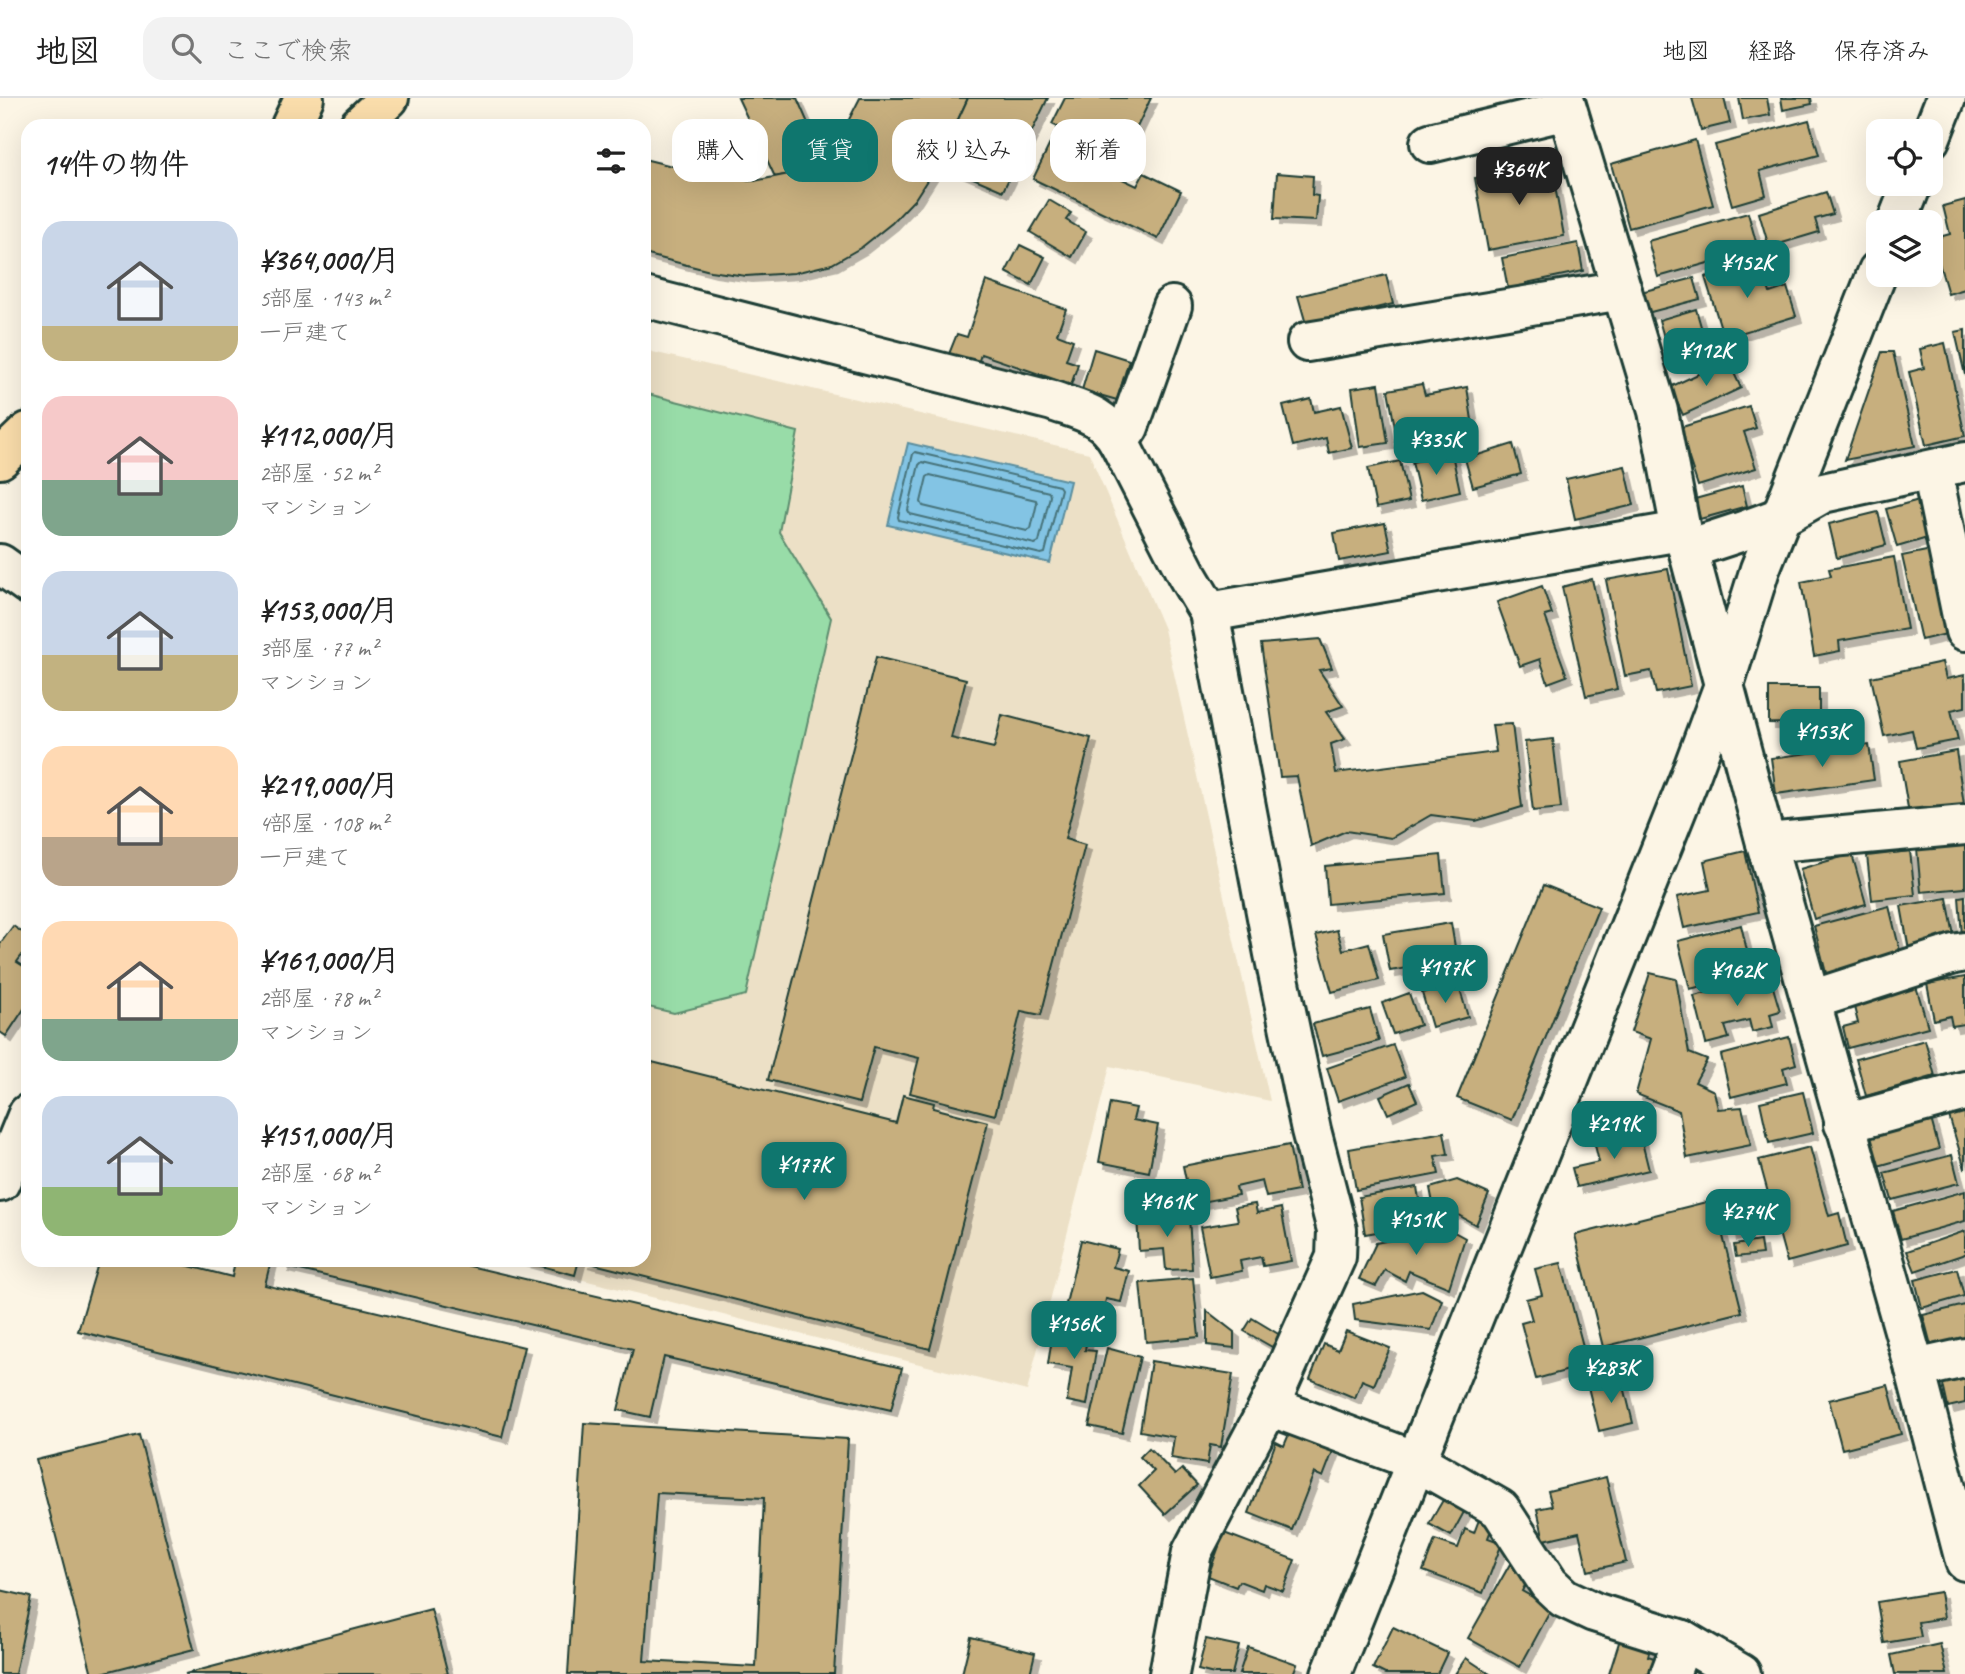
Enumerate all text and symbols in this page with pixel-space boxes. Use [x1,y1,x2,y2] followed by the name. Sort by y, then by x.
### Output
[143,17,633,80] search box
[167,29,205,67] icon: search
[35,30,101,72] text: 地図
[223,34,353,67] text: ここで検索
[1662,36,1710,66] text: 地図
[1748,36,1796,66] text: 経路
[1834,36,1930,66] text: 保存済み
[672,119,768,182] chip: 購入
[782,119,878,182] chip: 賃貸
[892,119,1036,182] chip: 絞り込み
[1050,119,1146,182] chip: 新着
[1866,119,1943,287] map controls
[1866,119,1943,196] button: locate
[592,142,630,180] icon: filters
[42,145,189,183] text: 14件の物件
[1470,148,1568,207] pin: ¥364K
[1492,155,1546,184] text: ¥364K
[1866,210,1943,287] button: layers
[1698,240,1796,300] pin: ¥152K
[259,241,400,279] text: ¥364,000/月
[1721,248,1773,277] text: ¥152K
[98,249,182,333] icon: home
[259,284,388,313] text: 5部屋 · 143 m²
[259,318,351,347] text: 一戸建て
[1657,328,1755,388] pin: ¥112K
[1679,336,1733,365] text: ¥112K
[259,416,399,454] text: ¥112,000/月
[1387,418,1485,477] pin: ¥335K
[98,424,182,508] icon: home
[1410,425,1462,454] text: ¥335K
[259,459,377,488] text: 2部屋 · 52 m²
[259,493,373,522] text: マンション
[259,591,399,629] text: ¥153,000/月
[98,599,182,683] icon: home
[259,634,377,663] text: 3部屋 · 77 m²
[259,668,373,697] text: マンション
[1773,710,1871,769] pin: ¥153K
[1796,717,1848,746] text: ¥153K
[259,766,399,804] text: ¥219,000/月
[98,774,182,858] icon: home
[259,809,388,838] text: 4部屋 · 108 m²
[259,843,351,872] text: 一戸建て
[259,941,400,979] text: ¥161,000/月
[1396,946,1494,1005] pin: ¥197K
[1688,948,1786,1008] pin: ¥162K
[98,949,182,1033] icon: home
[1419,953,1471,982] text: ¥197K
[1710,956,1764,985] text: ¥162K
[259,984,377,1013] text: 2部屋 · 78 m²
[259,1018,373,1047] text: マンション
[1565,1102,1663,1161] pin: ¥219K
[1588,1109,1640,1138] text: ¥219K
[259,1116,399,1154] text: ¥151,000/月
[98,1124,182,1208] icon: home
[755,1142,853,1202] pin: ¥177K
[778,1150,830,1179] text: ¥177K
[259,1159,377,1188] text: 2部屋 · 68 m²
[1118,1180,1216,1239] pin: ¥161K
[1140,1187,1194,1216] text: ¥161K
[1699,1190,1797,1249] pin: ¥274K
[259,1193,373,1222] text: マンション
[1722,1197,1775,1226] text: ¥274K
[1367,1198,1465,1257] pin: ¥151K
[1390,1205,1442,1234] text: ¥151K
[1025,1302,1123,1361] pin: ¥156K
[1047,1309,1101,1338] text: ¥156K
[1562,1346,1660,1405] pin: ¥283K
[1584,1353,1638,1382] text: ¥283K

